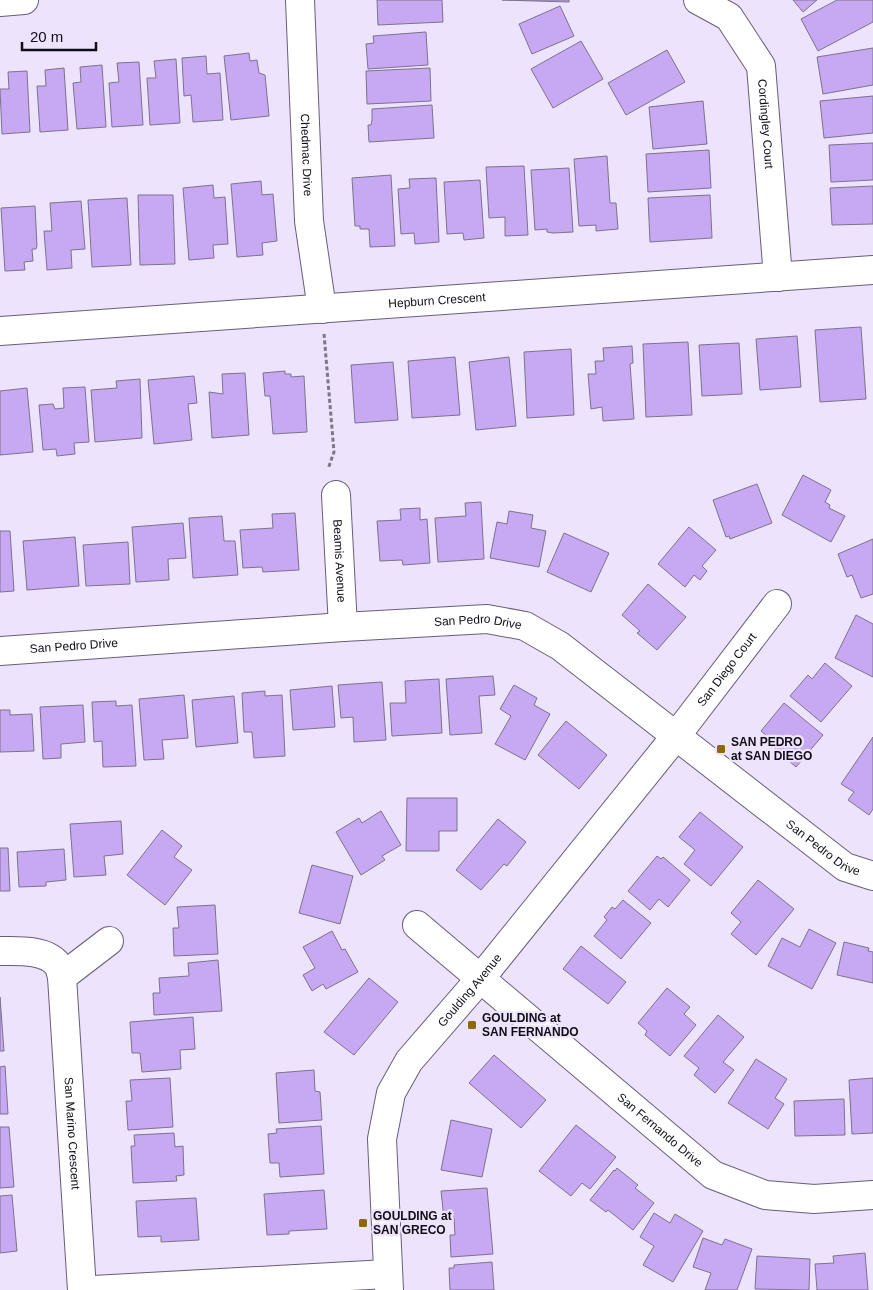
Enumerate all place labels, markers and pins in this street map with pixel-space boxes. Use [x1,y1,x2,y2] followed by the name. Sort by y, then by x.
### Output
[731,735,812,763] place label: SAN PEDRO at SAN DIEGO
[715,743,727,755] marker: SAN PEDRO at SAN DIEGO
[482,1011,579,1039] place label: GOULDING at SAN FERNANDO
[466,1019,478,1031] marker: GOULDING at SAN FERNANDO
[373,1209,452,1237] place label: GOULDING at SAN GRECO
[357,1217,369,1229] marker: GOULDING at SAN GRECO

